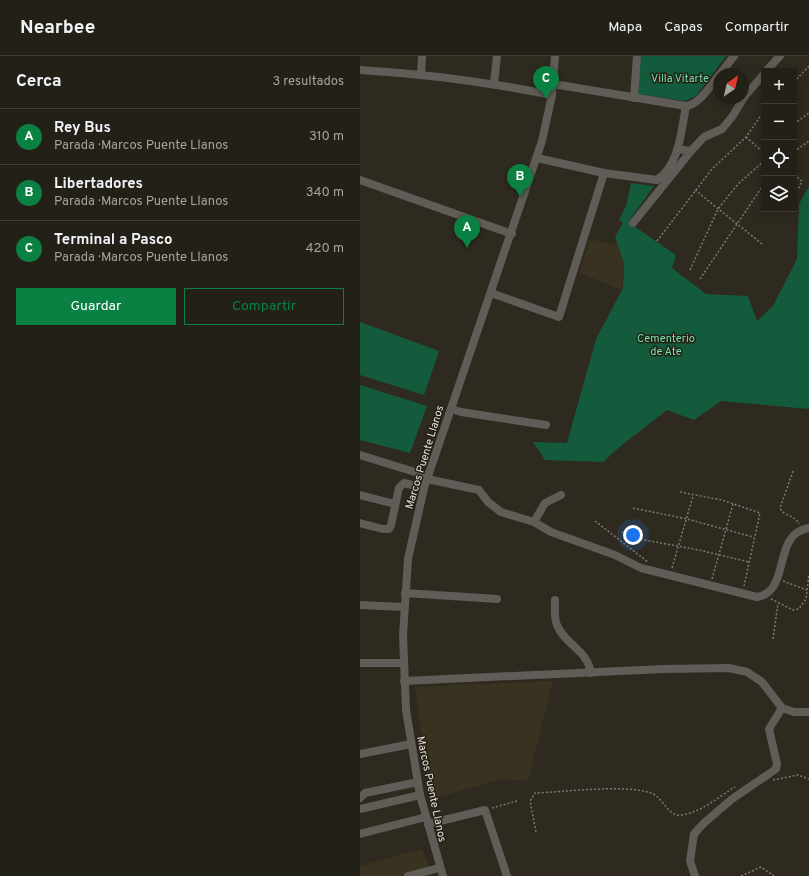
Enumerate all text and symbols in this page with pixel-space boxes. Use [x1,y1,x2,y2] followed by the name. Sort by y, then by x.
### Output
[20,16,95,40] text: Nearbee
[608,19,642,36] text: Mapa
[664,19,703,36] text: Capas
[725,19,789,36] text: Compartir
[533,66,559,99] pin: C
[713,68,749,104] north arrow
[761,68,797,212] map controls
[761,68,797,104] button: +
[16,71,62,93] text: Cerca
[651,72,709,86] park label: Villa Vitarte
[272,74,344,90] text: 3 resultados
[761,104,797,140] button: −
[54,119,111,138] text: Rey Bus
[24,129,34,145] text: A
[309,129,344,145] text: 310 m
[54,138,228,154] text: Parada · Marcos Puente Llanos
[761,140,797,176] button: locate
[507,164,533,197] pin: B
[54,175,143,194] text: Libertadores
[761,176,797,212] button: layers
[25,185,33,201] text: B
[306,185,344,201] text: 340 m
[54,194,228,210] text: Parada · Marcos Puente Llanos
[454,215,480,248] pin: A
[54,231,172,250] text: Terminal a Pasco
[25,241,33,257] text: C
[306,241,344,257] text: 420 m
[54,250,228,266] text: Parada · Marcos Puente Llanos
[16,288,176,325] button: Guardar
[184,288,344,325] button: Compartir
[637,332,695,359] park label: Cementerio de Ate
[402,404,447,511] street label: Marcos Puente Llanos
[623,525,643,545] your location
[413,735,449,843] street label: Marcos Puente Llanos

